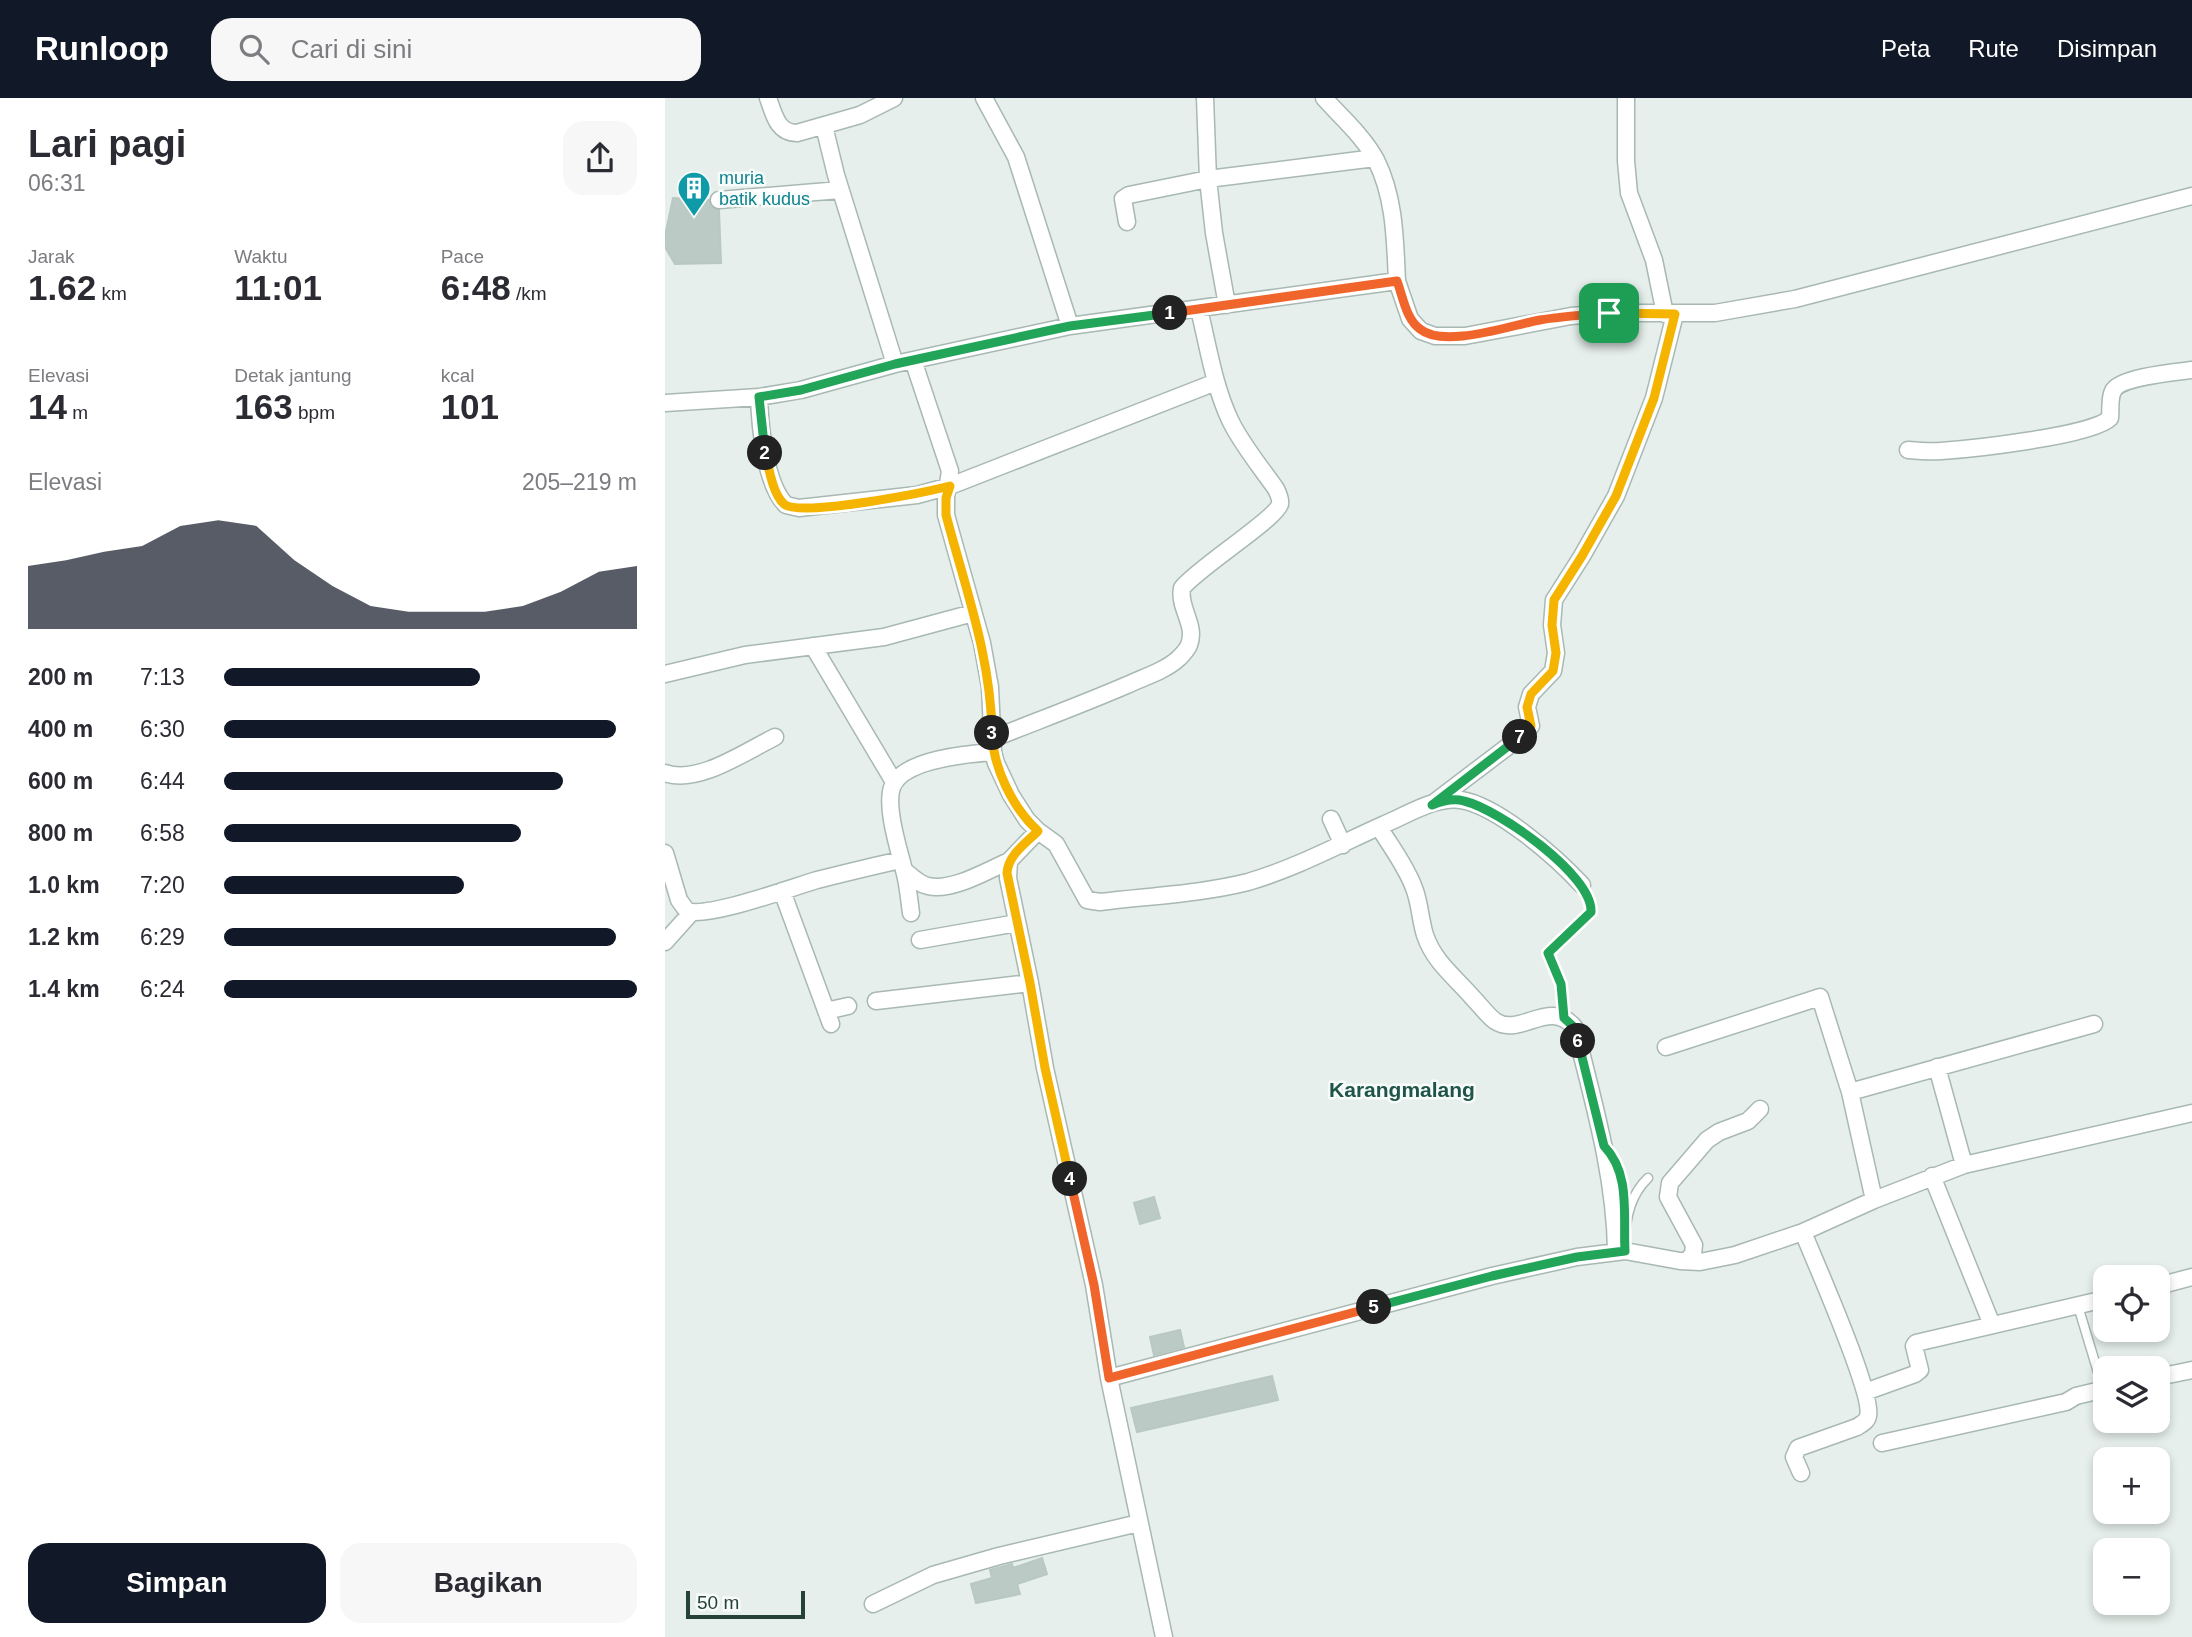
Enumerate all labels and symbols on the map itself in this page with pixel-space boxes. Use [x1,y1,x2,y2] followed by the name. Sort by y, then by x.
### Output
[719,168,810,209] place label: muria batik kudus
[675,169,713,218] building icon: muria batik kudus
[1579,283,1639,343] pin
[1153,296,1187,330] pin: 1
[747,436,783,470] pin: 2
[975,716,1009,750] pin: 3
[1503,720,1537,754] pin: 7
[1560,1024,1595,1058] pin: 6
[1329,1078,1475,1101] district label: Karangmalang
[1053,1162,1087,1196] pin: 4
[1357,1290,1391,1324] pin: 5
[686,1588,805,1620] scale bar

